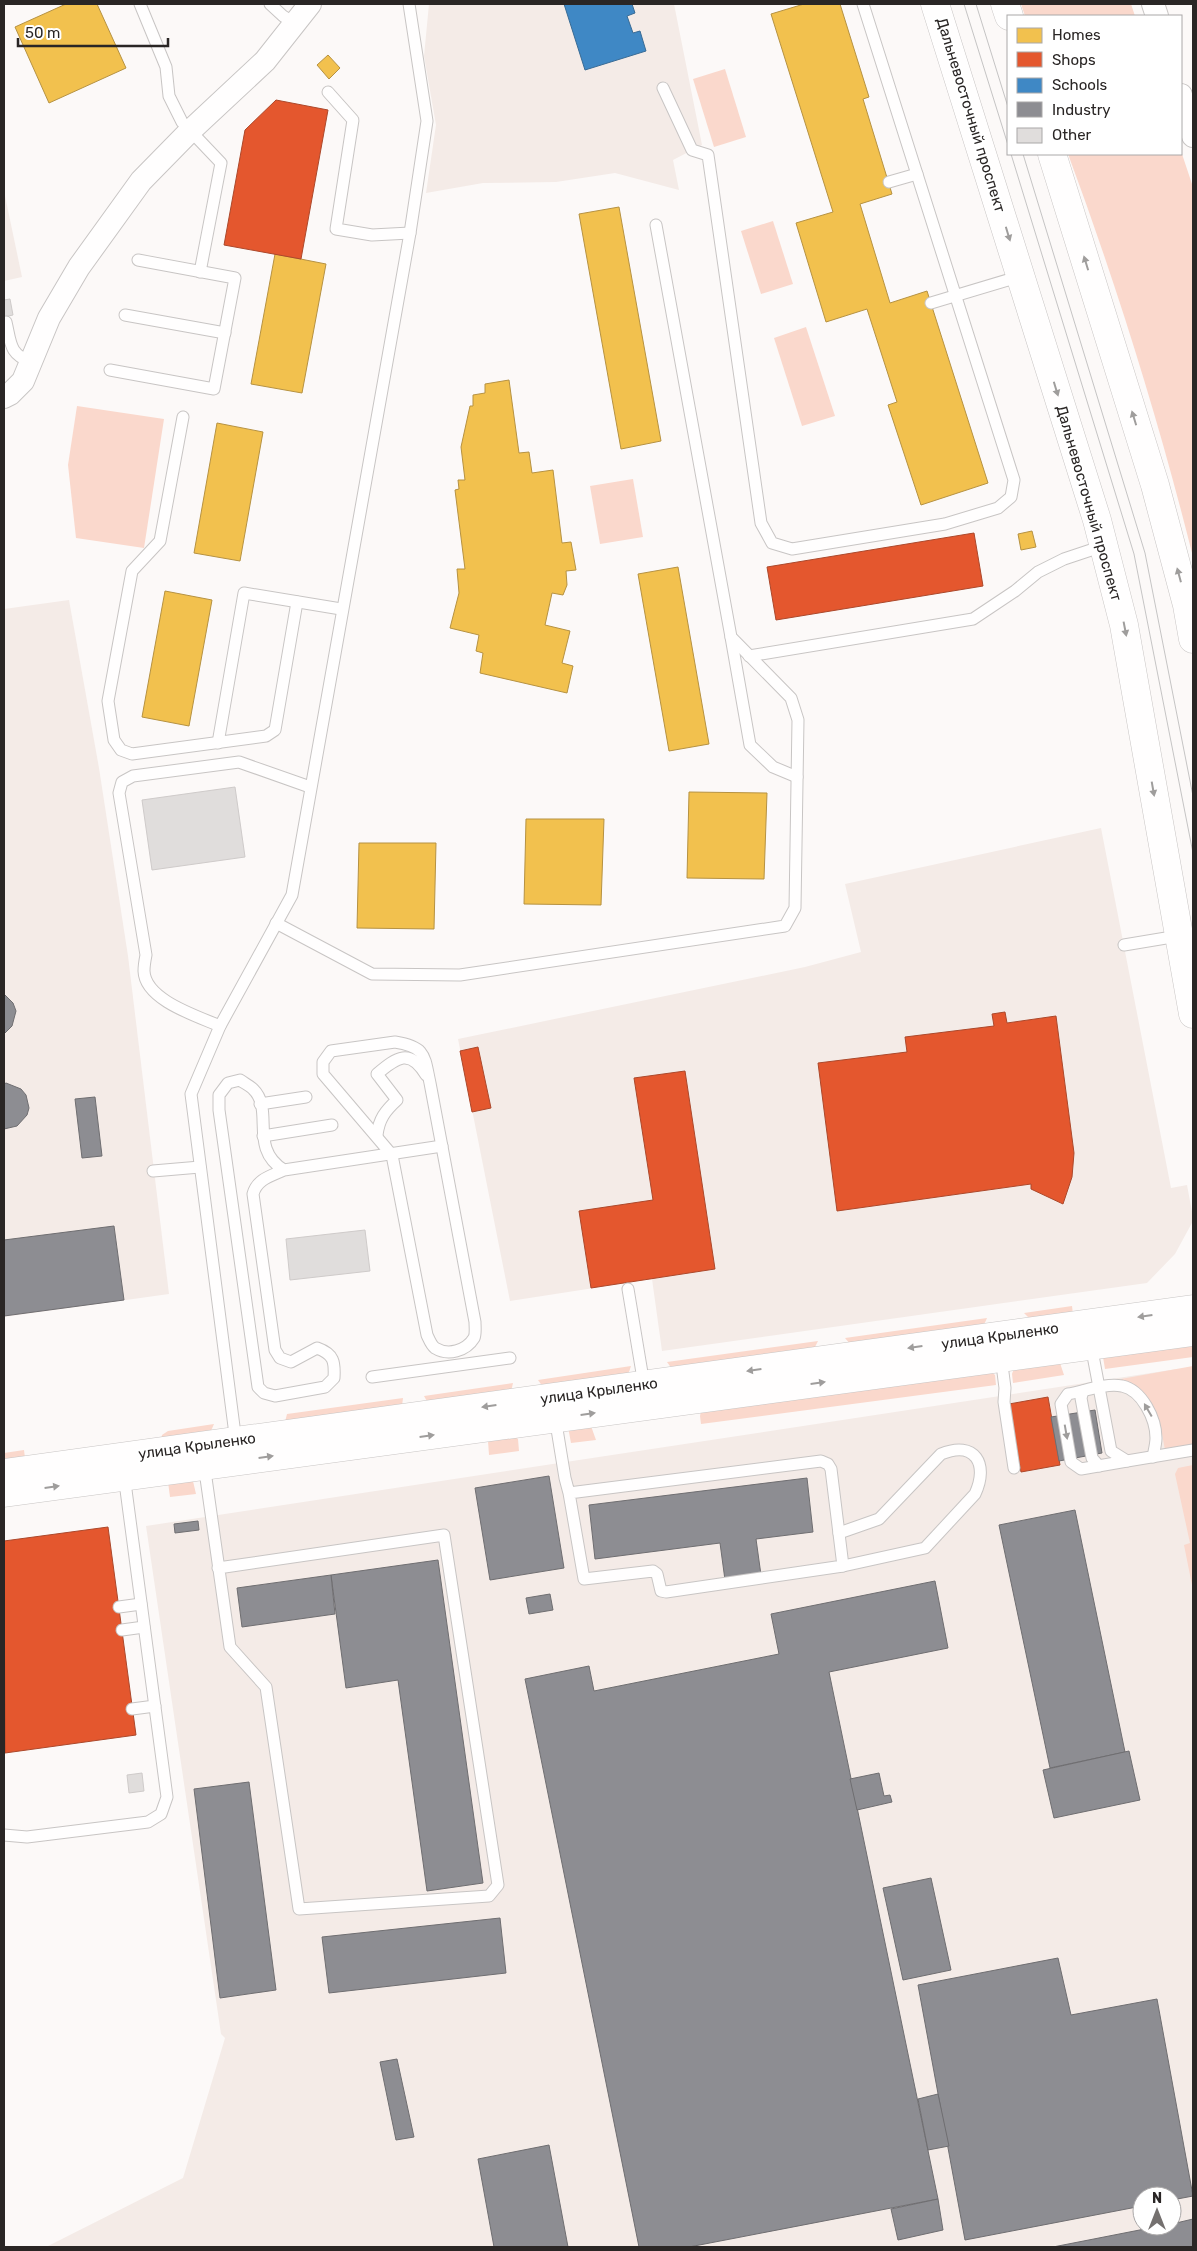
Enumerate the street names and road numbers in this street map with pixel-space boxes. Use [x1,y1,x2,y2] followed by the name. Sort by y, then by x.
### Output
[933,15,1009,215] street label: Дальневосточный проспект
[1052,403,1126,603] street label: Дальневосточный проспект
[940,1319,1060,1353] street label: улица Крыленко
[539,1374,659,1408] street label: улица Крыленко
[137,1429,257,1463] street label: улица Крыленко

